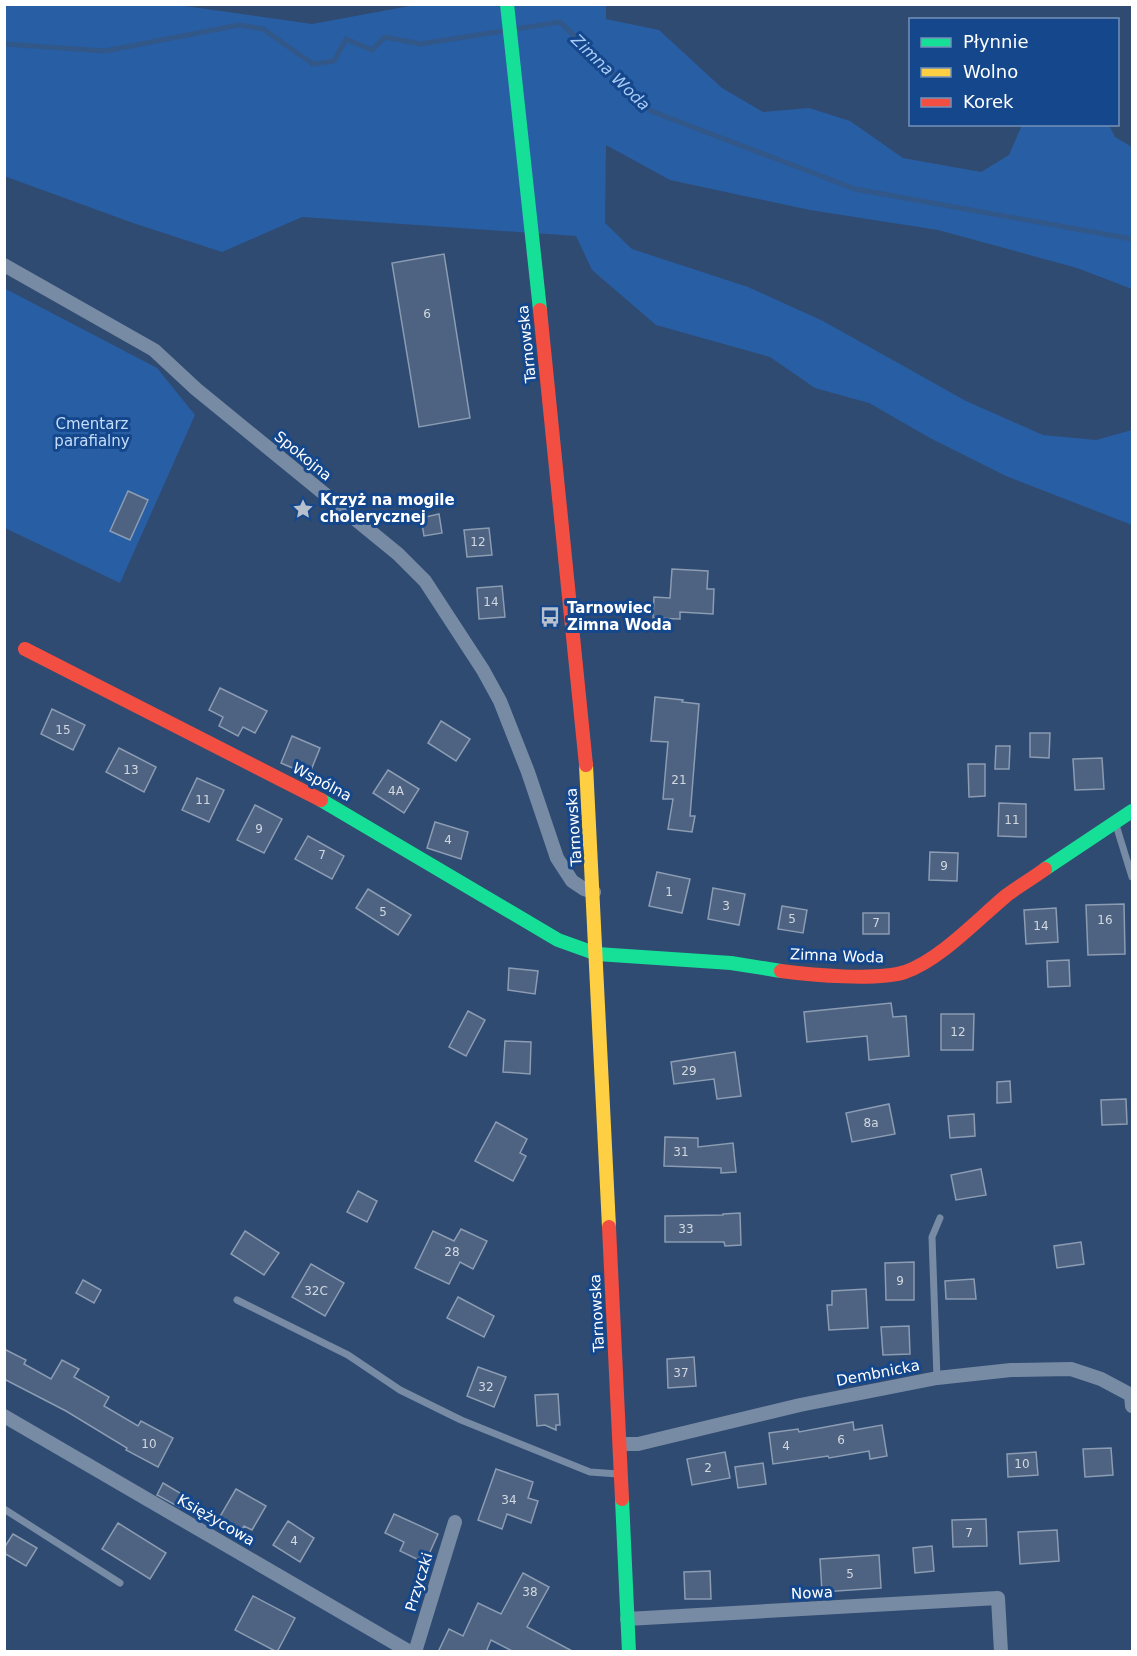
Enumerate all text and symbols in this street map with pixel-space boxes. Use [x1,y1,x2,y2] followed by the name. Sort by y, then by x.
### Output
[909,18,1119,126] legend
[567,30,654,114] water label: Zimna Woda
[963,31,1029,52] text: Płynnie
[963,61,1018,82] text: Wolno
[963,91,1014,112] text: Korek
[514,304,540,385] street label: Tarnowska
[423,307,431,321] house number: 6
[54,415,130,450] park label: Cmentarz parafialny
[271,427,335,485] street label: Spokojna
[320,491,455,526] place label: Krzyż na mogile cholerycznej
[291,497,315,521] place icon: Krzyż na mogile cholerycznej
[470,535,486,549] house number: 12
[483,595,499,609] house number: 14
[567,599,672,634] place label: Tarnowiec Zimna Woda
[538,605,562,629] bus stop icon: Tarnowiec Zimna Woda
[55,723,71,737] house number: 15
[289,759,355,805] street label: Wspólna
[123,763,139,777] house number: 13
[671,773,687,787] house number: 21
[388,784,405,798] house number: 4A
[562,787,586,868] street label: Tarnowska
[195,793,211,807] house number: 11
[1004,813,1020,827] house number: 11
[255,822,263,836] house number: 9
[444,833,452,847] house number: 4
[318,848,326,862] house number: 7
[940,859,948,873] house number: 9
[665,885,673,899] house number: 1
[722,899,730,913] house number: 3
[379,905,387,919] house number: 5
[788,912,796,926] house number: 5
[1097,913,1113,927] house number: 16
[872,916,880,930] house number: 7
[1033,919,1049,933] house number: 14
[790,945,884,967] street label: Zimna Woda
[950,1025,966,1039] house number: 12
[681,1064,697,1078] house number: 29
[864,1116,879,1130] house number: 8a
[673,1145,689,1159] house number: 31
[678,1222,694,1236] house number: 33
[444,1245,460,1259] house number: 28
[586,1273,608,1354] street label: Tarnowska
[896,1274,904,1288] house number: 9
[304,1284,328,1298] house number: 32C
[835,1356,921,1390] street label: Dembnicka
[673,1366,689,1380] house number: 37
[478,1380,494,1394] house number: 32
[837,1433,845,1447] house number: 6
[141,1437,157,1451] house number: 10
[782,1439,790,1453] house number: 4
[1014,1457,1030,1471] house number: 10
[704,1461,712,1475] house number: 2
[174,1491,258,1549] street label: Księżycowa
[501,1493,517,1507] house number: 34
[965,1526,973,1540] house number: 7
[290,1534,298,1548] house number: 4
[402,1550,436,1614] street label: Przyczki
[846,1567,854,1581] house number: 5
[791,1583,833,1603] street label: Nowa
[522,1585,538,1599] house number: 38

